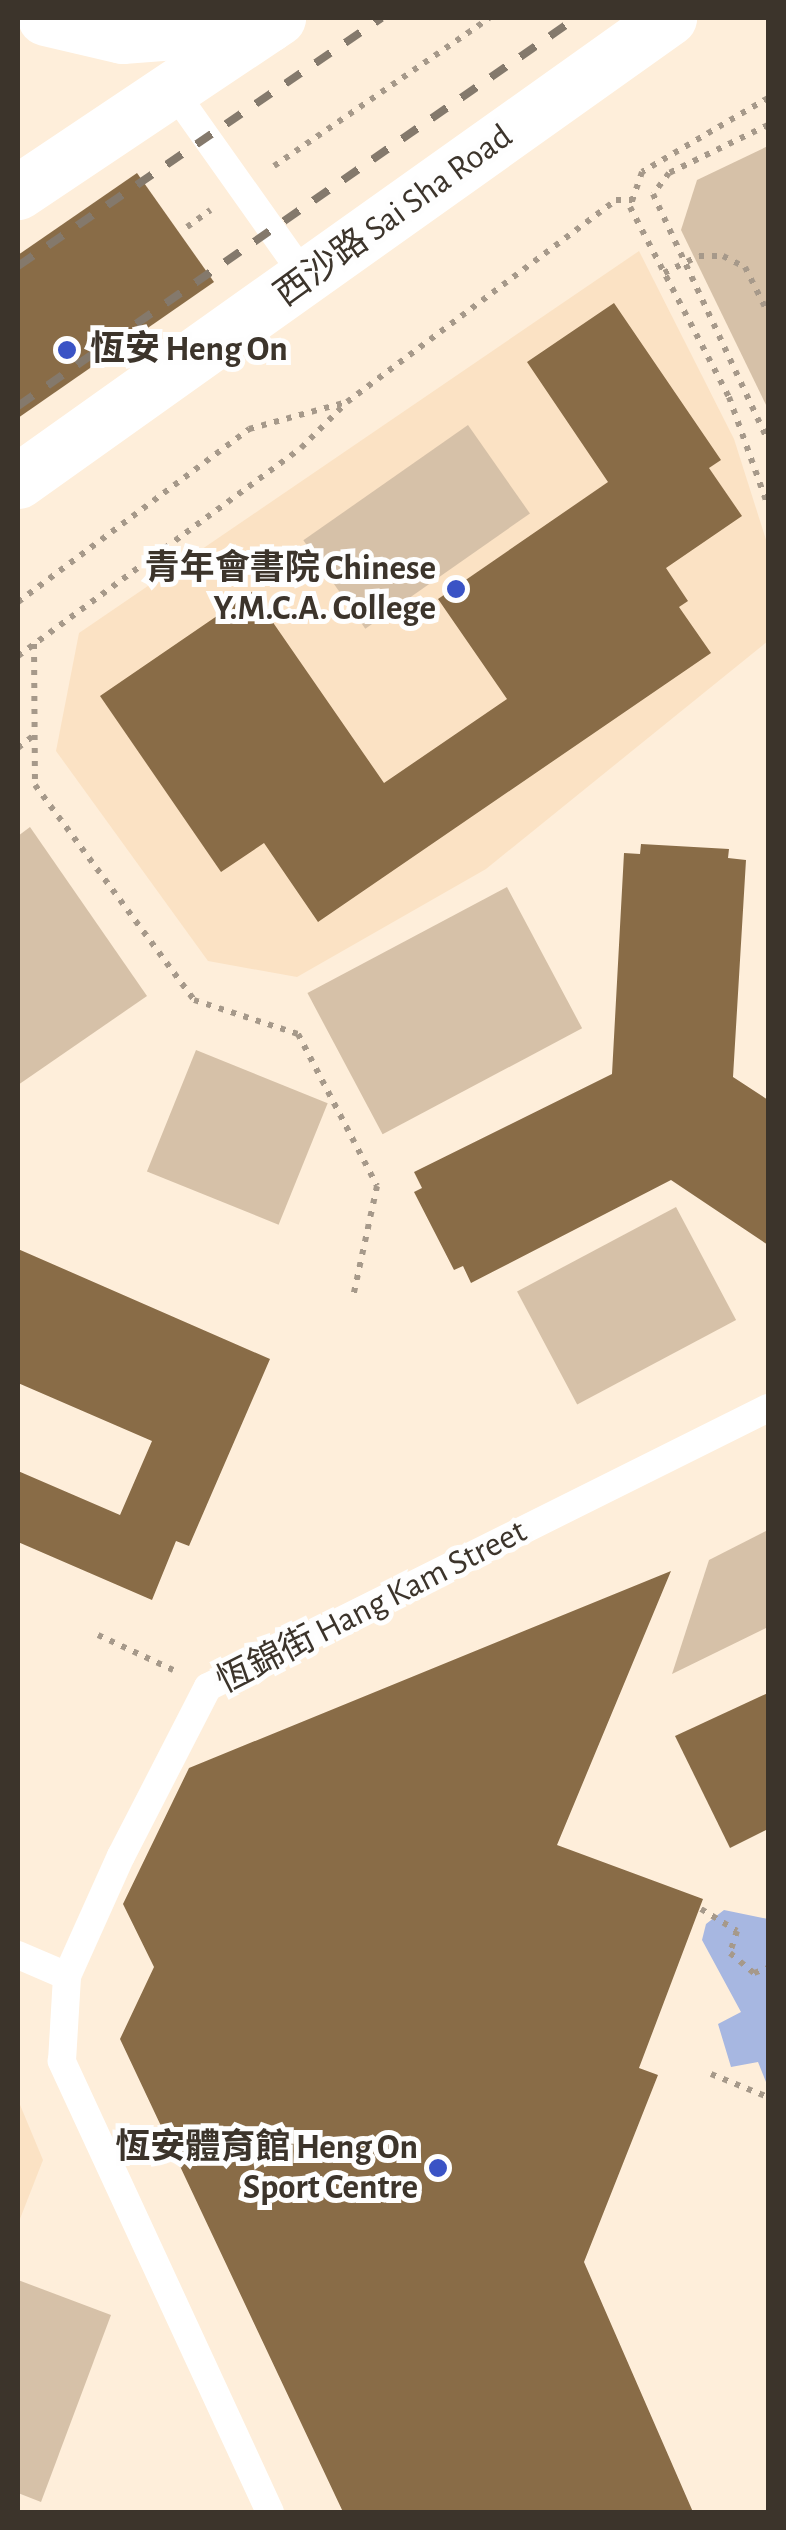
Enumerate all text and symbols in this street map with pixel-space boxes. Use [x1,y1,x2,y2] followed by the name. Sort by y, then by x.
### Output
[267,116,521,316] street label: 西沙路 Sai Sha Road
[90,329,288,371] place label: 恆安 Heng On
[54,337,80,363] marker: 恆安 Heng On
[145,548,436,630] place label: 青年會書院 Chinese Y.M.C.A. College
[445,578,467,600] marker: 青年會書院 Chinese Y.M.C.A. College
[210,1511,534,1703] street label: 恆錦街 Hang Kam Street
[115,2127,418,2209] place label: 恆安體育館 Heng On Sport Centre
[427,2157,449,2179] marker: 恆安體育館 Heng On Sport Centre

